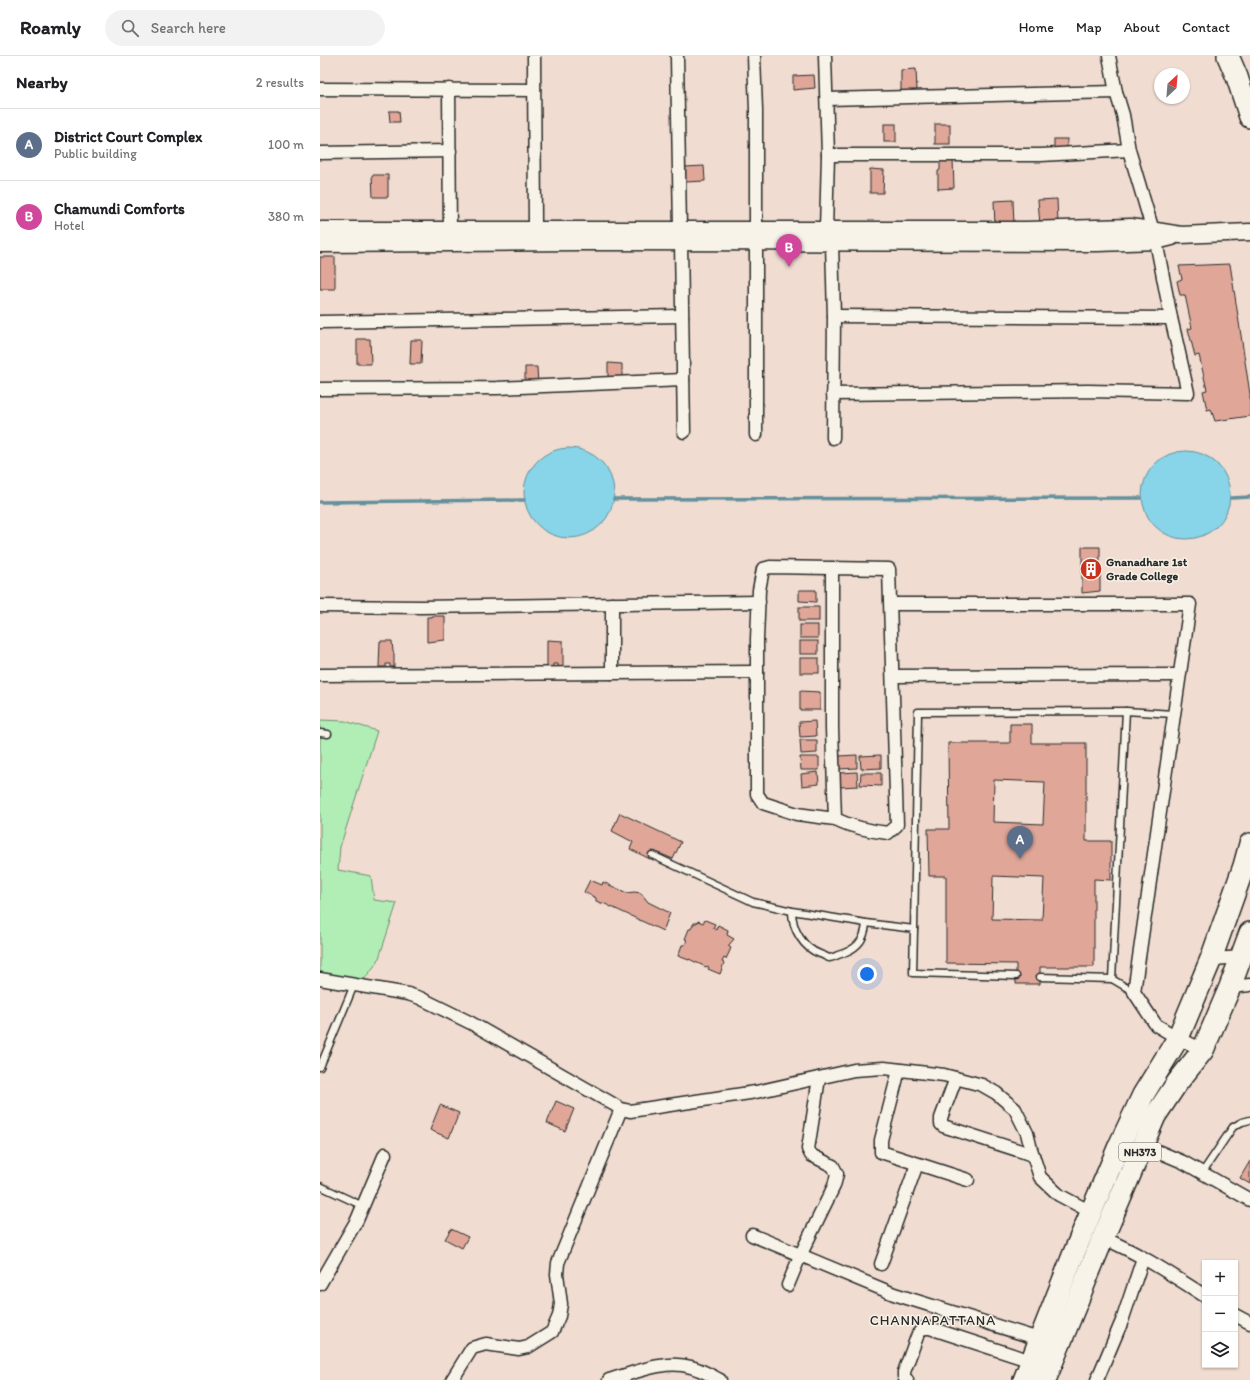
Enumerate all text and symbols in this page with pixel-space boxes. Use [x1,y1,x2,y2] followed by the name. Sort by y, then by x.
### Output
[105,10,385,46] search box
[20,16,81,39] text: Roamly
[119,17,141,39] icon: search
[151,19,226,37] text: Search here
[1019,19,1054,36] text: Home
[1076,19,1102,36] text: Map
[1124,19,1160,36] text: About
[1182,19,1230,36] text: Contact
[1154,68,1190,104] north arrow
[16,72,68,92] text: Nearby
[256,75,304,90] text: 2 results
[54,128,202,146] text: District Court Complex
[25,137,33,152] text: A
[268,137,304,152] text: 100 m
[54,146,137,161] text: Public building
[54,200,185,218] text: Chamundi Comforts
[25,209,33,224] text: B
[268,209,304,224] text: 380 m
[54,218,84,233] text: Hotel
[776,234,802,267] pin: B
[1106,555,1188,584] place label: Gnanadhare 1st Grade College
[1078,556,1104,582] building icon: Gnanadhare 1st Grade College
[1007,826,1033,859] pin: A
[857,964,877,984] your location
[1119,1143,1161,1161] road number: NH373
[1202,1260,1238,1368] map controls
[1202,1260,1238,1296] button: +
[1202,1296,1238,1332] button: −
[870,1312,996,1329] district label: CHANNAPATTANA
[1202,1332,1238,1368] button: layers

